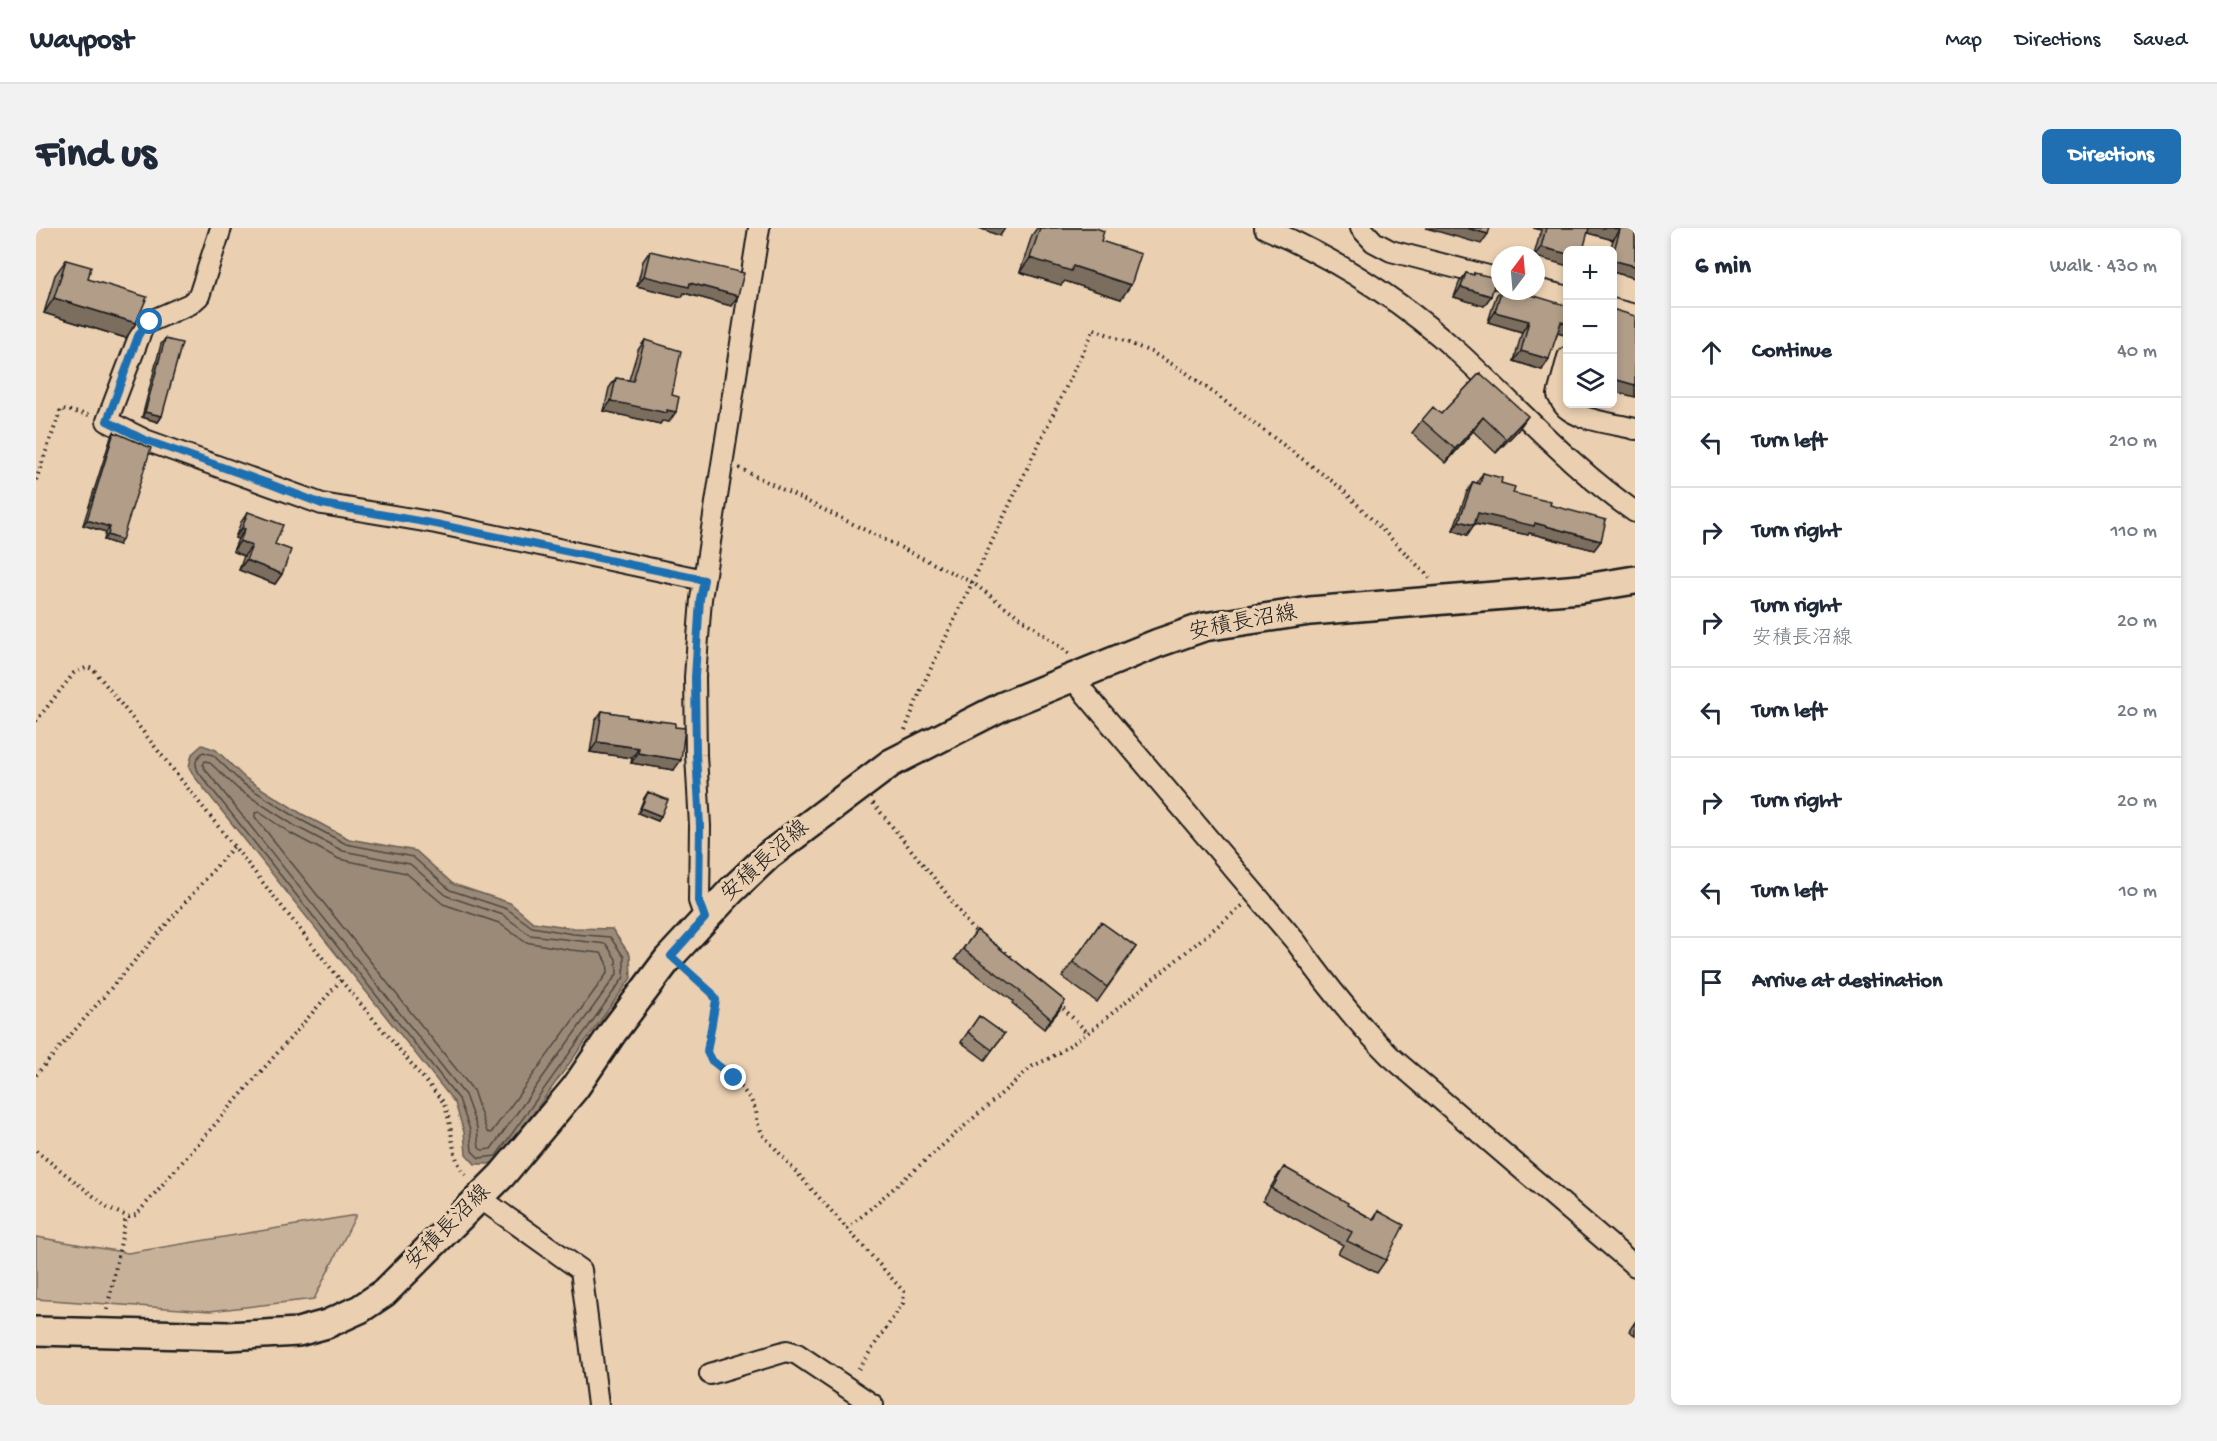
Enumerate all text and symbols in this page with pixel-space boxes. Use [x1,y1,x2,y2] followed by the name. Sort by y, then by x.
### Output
[30,25,133,58] text: Waypost
[1945,29,1982,54] text: Map
[2015,29,2100,54] text: Directions
[2133,29,2187,54] text: Saved
[2042,129,2181,184] button: Directions
[36,132,156,181] text: Find us
[1491,246,1545,300] north arrow
[1563,246,1617,408] map controls
[1563,246,1617,300] button: +
[1695,252,1751,283] text: 6 min
[2050,256,2157,279] text: Walk · 430 m
[1563,300,1617,354] button: −
[136,308,162,334] route start
[1695,336,1728,369] icon: ahead
[1752,339,1832,365] text: Continue
[2117,341,2157,364] text: 40 m
[1563,354,1617,408] button: layers
[1695,426,1728,459] icon: left
[1752,429,1826,455] text: Turn left
[2109,431,2157,454] text: 210 m
[1695,516,1728,549] icon: right
[1752,519,1840,545] text: Turn right
[2111,521,2157,544] text: 110 m
[1752,594,1840,620] text: Turn right
[1186,600,1299,647] street label: 安積長沼線
[1695,606,1728,639] icon: right
[2117,611,2157,634] text: 20 m
[1752,628,1852,651] text: 安積長沼線
[1695,696,1728,729] icon: left
[1752,699,1826,725] text: Turn left
[2117,701,2157,724] text: 20 m
[1695,786,1728,819] icon: right
[1752,789,1840,815] text: Turn right
[2117,791,2157,814] text: 20 m
[716,815,816,908] street label: 安積長沼線
[1695,876,1728,909] icon: left
[1752,879,1826,905] text: Turn left
[2119,881,2157,904] text: 10 m
[1695,966,1728,999] icon: arrive
[1752,969,1942,995] text: Arrive at destination
[720,1064,746,1090] route end
[400,1179,497,1276] street label: 安積長沼線

